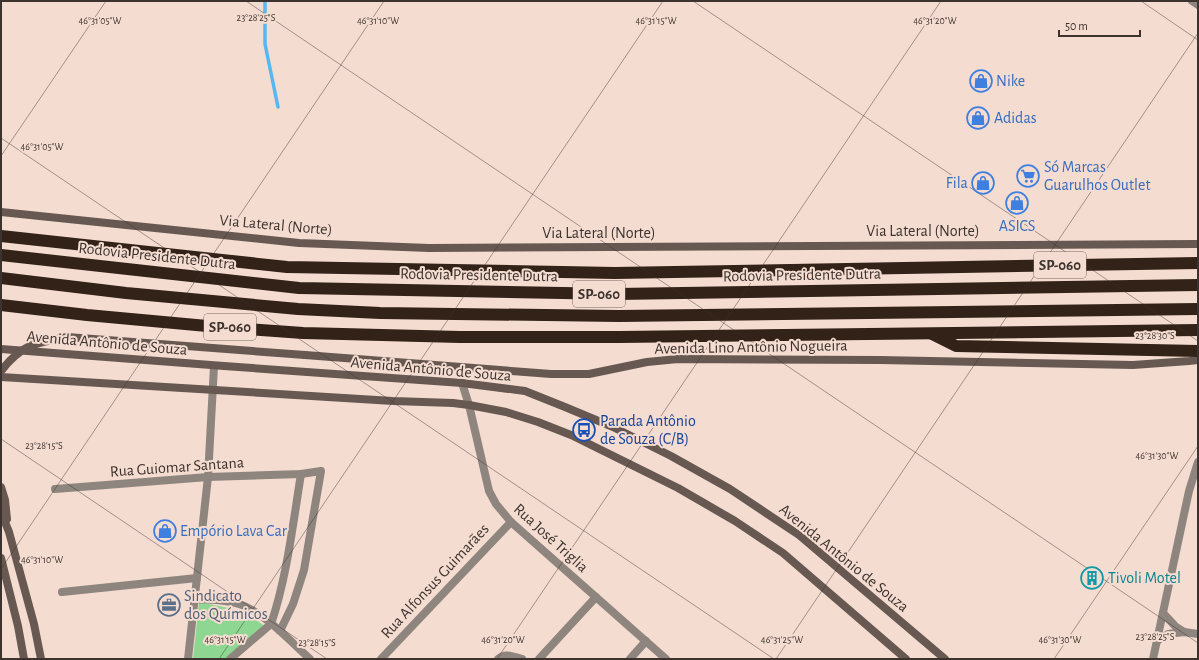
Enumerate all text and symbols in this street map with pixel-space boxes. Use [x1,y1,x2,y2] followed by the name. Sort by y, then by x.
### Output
[1059,12,1140,38] scale bar
[237,13,276,23] text: 23°28'25"S
[79,16,122,26] text: 46°31'05"W
[357,16,399,26] text: 46°31'10"W
[635,16,677,26] text: 46°31'15"W
[913,16,957,26] text: 46°31'20"W
[1065,20,1088,32] text: 50 m
[968,68,994,94] shop icon: Nike
[996,73,1025,89] place label: Nike
[965,105,991,131] shop icon: Adidas
[994,110,1037,126] place label: Adidas
[21,142,64,152] text: 46°31'05"W
[1044,159,1151,193] place label: Só Marcas Guarulhos Outlet
[1015,163,1041,189] supermarket icon: Só Marcas Guarulhos Outlet
[970,170,996,196] shop icon: Fila
[946,175,968,191] place label: Fila
[1004,190,1030,216] shop icon: ASICS
[219,212,333,238] street label: Via Lateral (Norte)
[999,218,1035,234] place label: ASICS
[866,223,980,239] street label: Via Lateral (Norte)
[542,225,656,241] street label: Via Lateral (Norte)
[78,240,236,272] street label: Rodovia Presidente Dutra
[1034,252,1086,278] road number: SP-060
[400,266,558,284] street label: Rodovia Presidente Dutra
[723,266,881,284] street label: Rodovia Presidente Dutra
[573,281,625,307] road number: SP-060
[204,314,256,340] road number: SP-060
[26,328,188,358] street label: Avenida Antônio de Souza
[1135,331,1175,341] text: 23°28'30"S
[654,337,848,357] street label: Avenida Lino Antônio Nogueira
[350,354,512,384] street label: Avenida Antônio de Souza
[600,413,696,447] place label: Parada Antônio de Souza (C/B)
[571,417,597,443] bus stop icon: Parada Antônio de Souza (C/B)
[25,441,63,451] text: 23°28'15"S
[1136,451,1179,461] text: 46°31'30"W
[109,454,245,480] street label: Rua Guiomar Santana
[511,501,591,575] street label: Rua José Triglia
[776,501,912,615] street label: Avenida Antônio de Souza
[152,518,178,544] shop icon: Empório Lava Car
[378,521,492,641] street label: Rua Alfonsus Guimarães
[180,523,288,539] place label: Empório Lava Car
[21,555,63,565] text: 46°31'10"W
[1079,565,1105,591] building icon: Tivoli Motel
[1108,570,1181,586] place label: Tivoli Motel
[184,588,268,623] place label: Sindicato dos Químicos
[156,592,182,618] office icon: Sindicato dos Químicos
[1136,632,1175,642] text: 23°28'25"S
[204,635,246,645] text: 46°31'15"W
[481,635,525,645] text: 46°31'20"W
[761,635,803,645] text: 46°31'25"W
[1039,635,1082,645] text: 46°31'30"W
[298,638,336,648] text: 23°28'15"S

